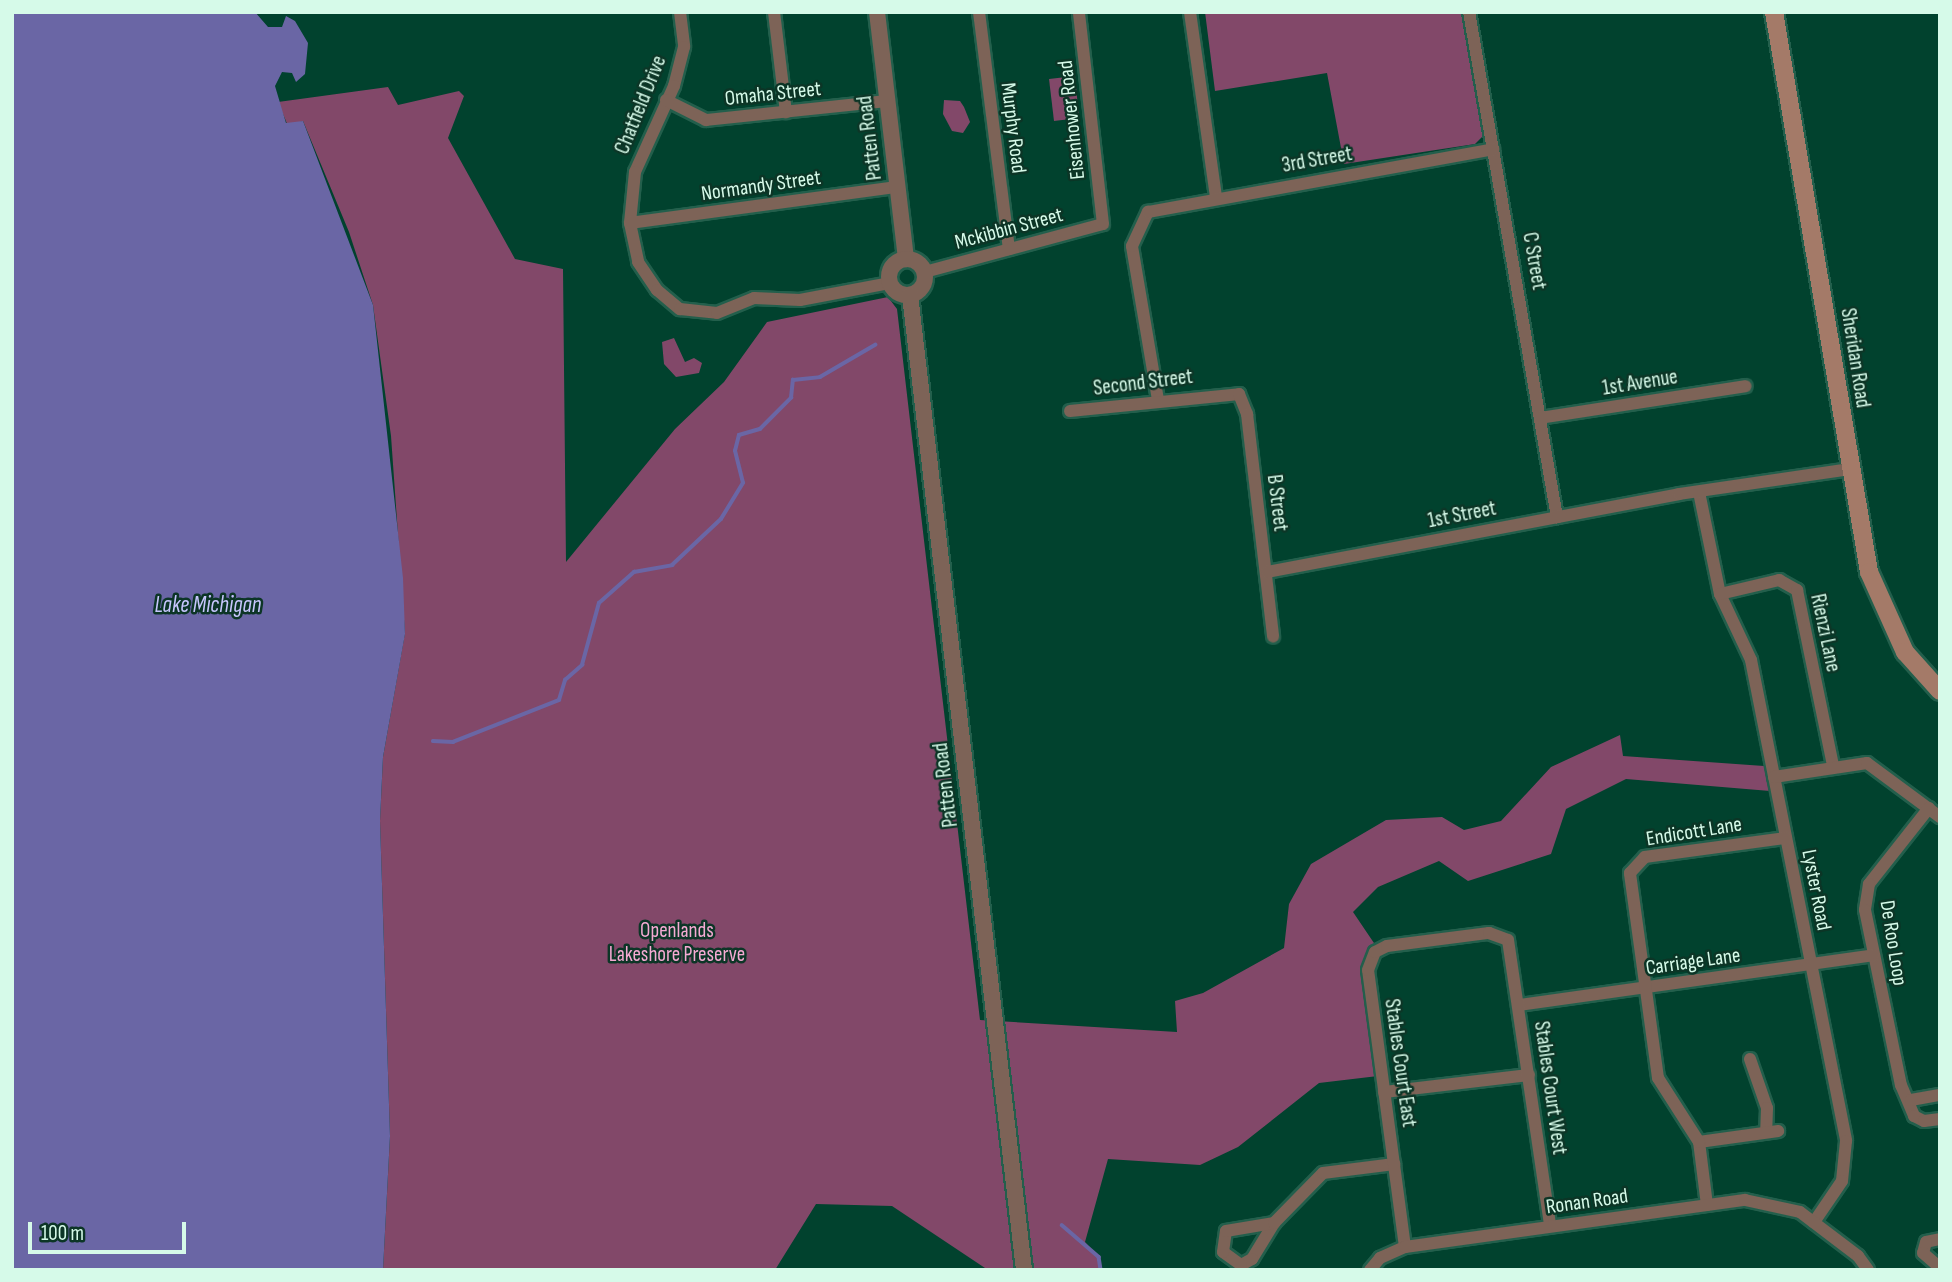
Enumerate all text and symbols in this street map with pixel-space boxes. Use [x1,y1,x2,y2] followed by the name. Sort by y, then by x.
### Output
[610,52,672,158] street label: Chatfield Drive
[1053,59,1091,181] street label: Eisenhower Road
[724,76,822,112] street label: Omaha Street
[995,81,1031,175] street label: Murphy Road
[852,94,888,182] street label: Patten Road
[1280,141,1354,179] street label: 3rd Street
[700,165,822,207] street label: Normandy Street
[952,202,1066,256] street label: Mckibbin Street
[1517,230,1551,292] street label: C Street
[1835,306,1875,410] street label: Sheridan Road
[1092,364,1194,402] street label: Second Street
[1601,365,1679,401] street label: 1st Avenue
[1261,473,1293,533] street label: B Street
[1426,496,1498,534] street label: 1st Street
[155,591,261,619] water label: Lake Michigan
[1804,592,1846,674] street label: Rienzi Lane
[928,741,964,829] street label: Patten Road
[1644,812,1744,852] street label: Endicott Lane
[1796,847,1836,933] street label: Lyster Road
[1874,899,1912,987] street label: De Roo Loop
[609,918,745,968] park label: Openlands Lakeshore Preserve
[1644,943,1742,981] street label: Carriage Lane
[1379,997,1421,1129] street label: Stables Court East
[1528,1020,1572,1156] street label: Stables Court West
[1544,1184,1630,1220] street label: Ronan Road
[32,1208,189,1252] scale bar
[41,1221,84,1246] text: 100 m

